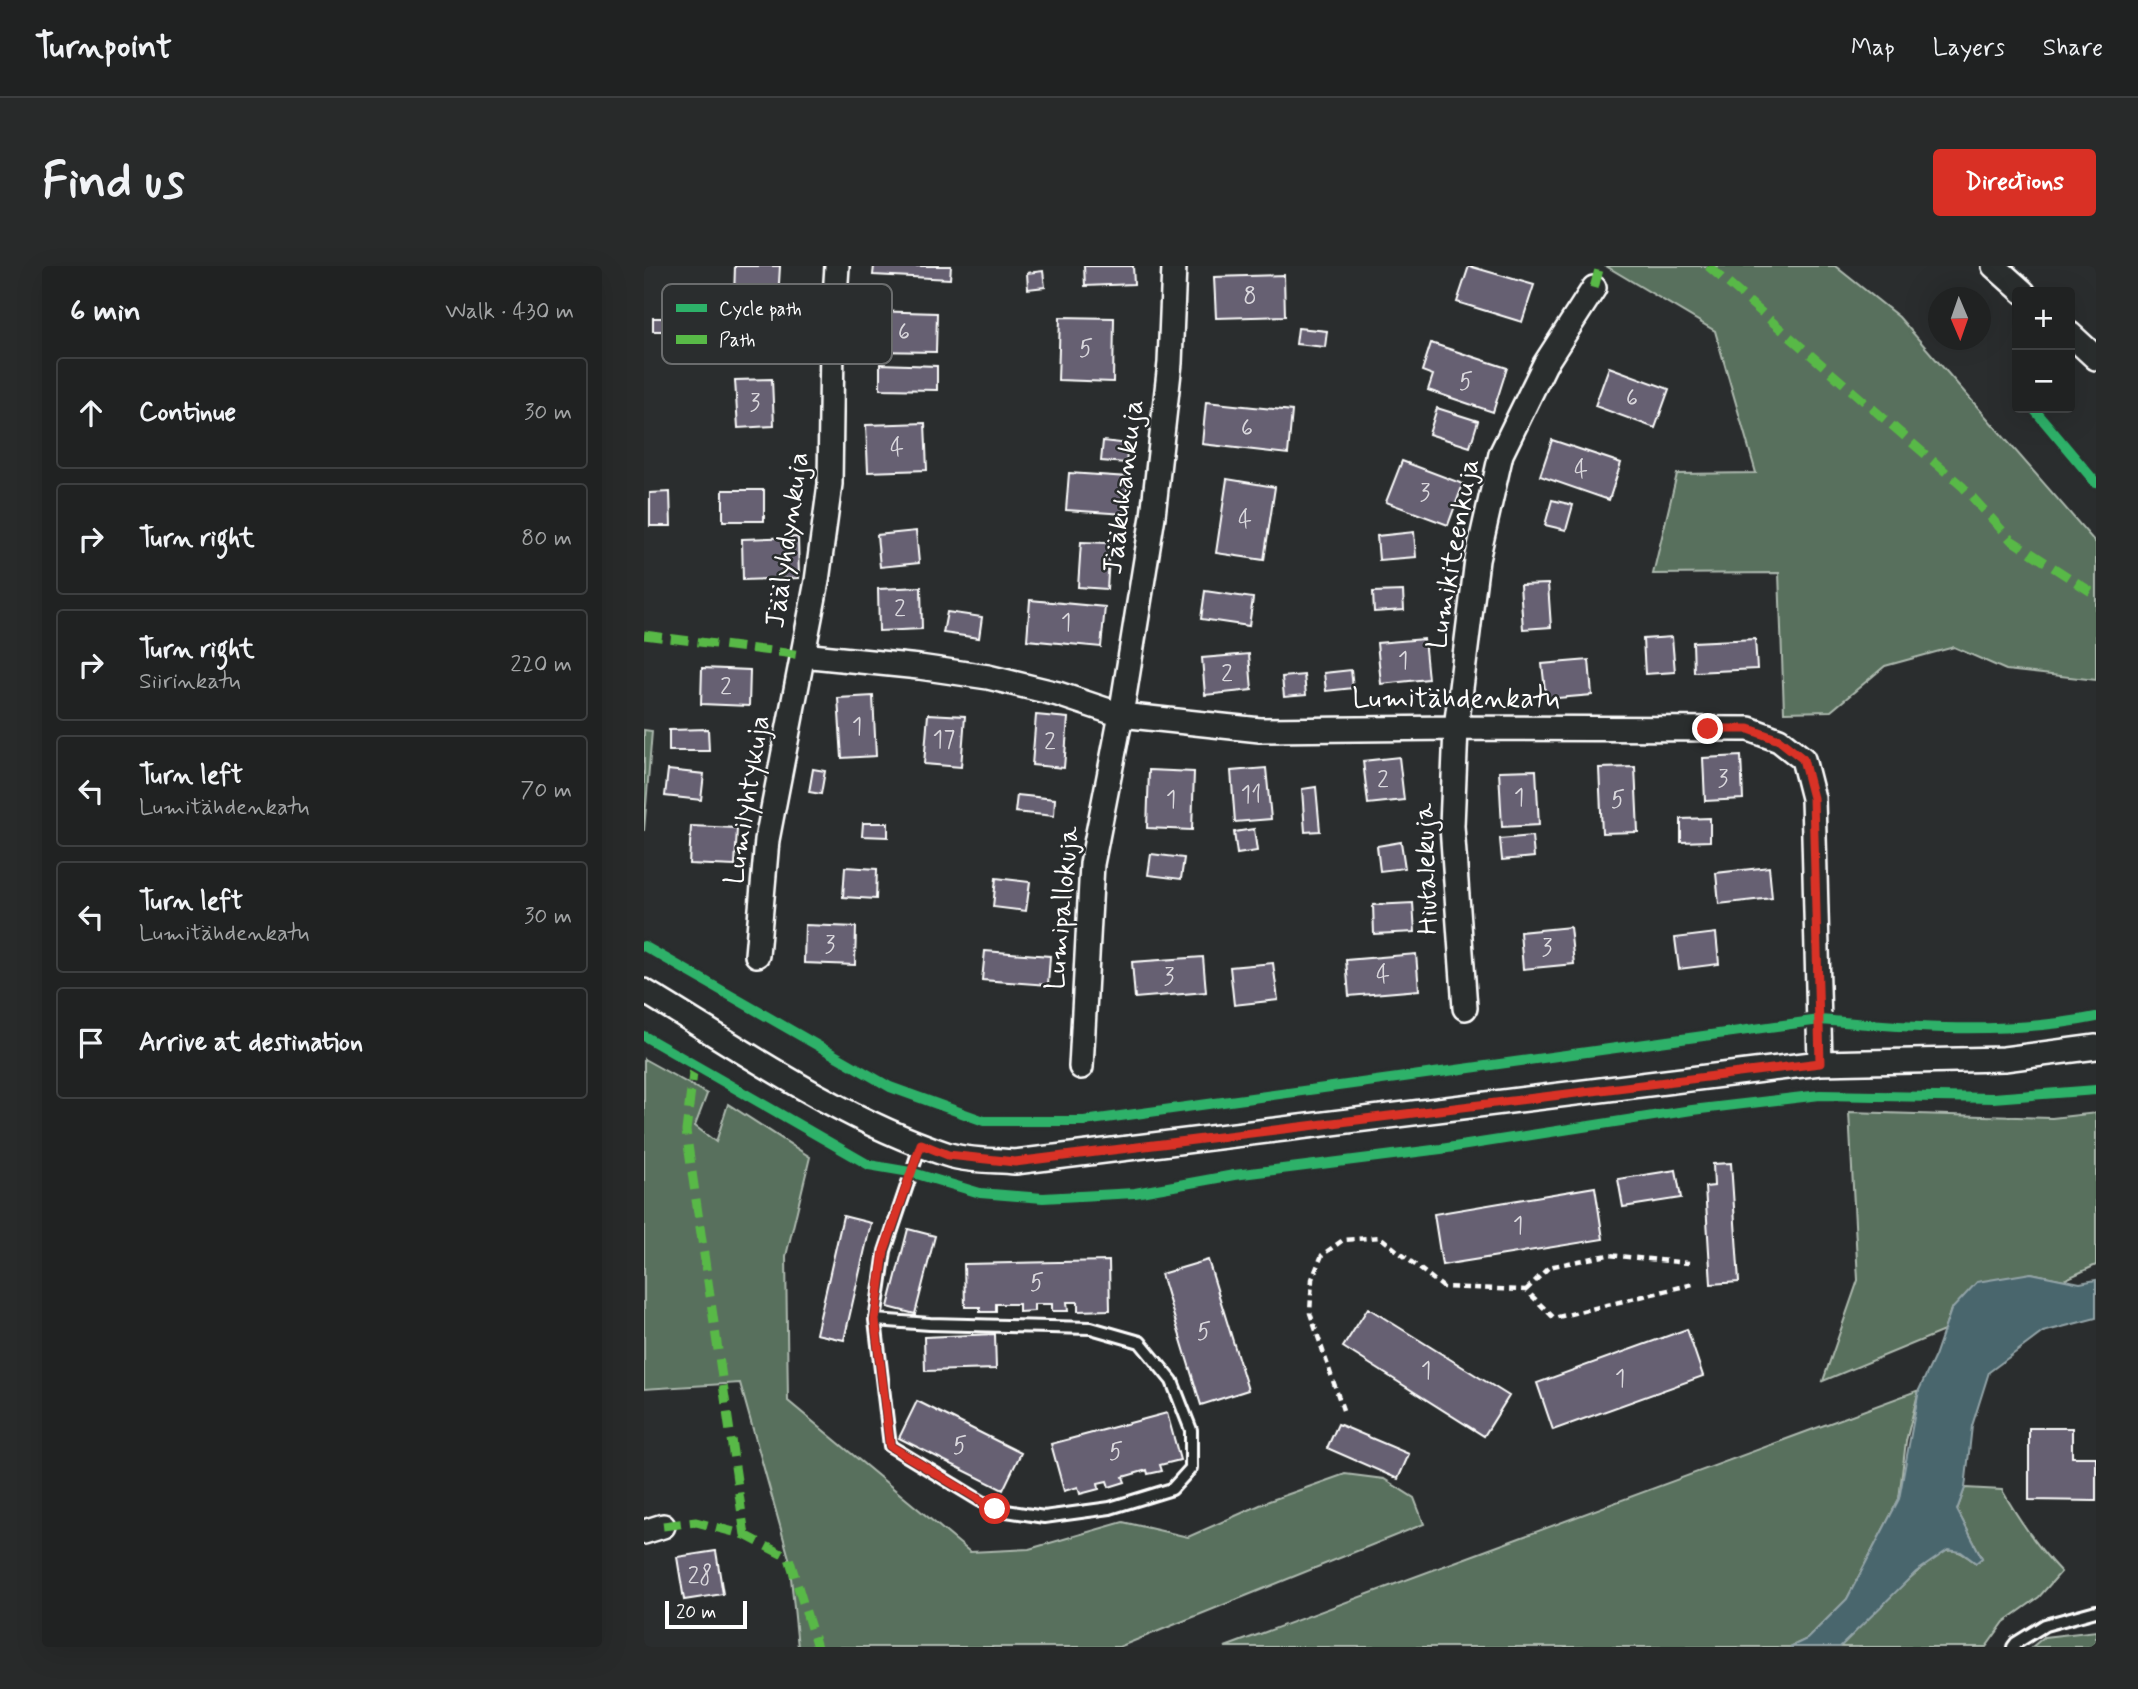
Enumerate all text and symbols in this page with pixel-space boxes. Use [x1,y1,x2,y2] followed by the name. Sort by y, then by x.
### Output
[35,26,172,70] text: Turnpoint
[1851,33,1895,64] text: Map
[1933,33,2005,64] text: Layers
[2043,33,2103,64] text: Share
[1933,149,2096,216] button: Directions
[42,150,185,215] text: Find us
[1243,281,1257,312] house number: 8
[662,284,892,364] legend
[1928,287,1991,350] north arrow
[2012,287,2075,413] map controls
[2012,287,2075,350] button: +
[70,292,141,331] text: 6 min
[445,297,574,327] text: Walk · 430 m
[719,297,802,322] text: Cycle path
[898,317,910,348] house number: 6
[719,328,756,353] text: Path
[1079,334,1093,365] house number: 5
[2012,350,2075,413] button: −
[1459,367,1473,398] house number: 5
[1626,383,1638,414] house number: 6
[750,388,761,419] house number: 3
[72,394,110,432] icon: ahead
[139,396,236,430] text: Continue
[1095,397,1153,577] street label: Jääkukankuja
[524,398,572,428] text: 30 m
[1241,413,1253,444] house number: 6
[890,433,904,464] house number: 4
[757,450,819,630] street label: Jäälyhdynkuja
[1574,455,1588,486] house number: 4
[1419,456,1489,652] street label: Lumikiteenkuja
[1420,478,1431,509] house number: 3
[1238,505,1252,536] house number: 4
[72,520,110,558] icon: right
[139,522,255,556] text: Turn right
[521,524,572,554] text: 80 m
[894,594,906,625] house number: 2
[1061,608,1071,639] house number: 1
[139,633,255,667] text: Turn right
[72,646,110,684] icon: right
[1398,646,1408,677] house number: 1
[510,650,572,680] text: 220 m
[1221,659,1233,690] house number: 2
[139,667,241,697] text: Siirinkatu
[720,672,732,703] house number: 2
[1352,681,1560,718] street label: Lumitähdenkatu
[852,712,862,743] house number: 1
[716,713,780,887] street label: Lumilyhtykuja
[1692,713,1723,744] route end
[933,725,955,756] house number: 17
[1044,727,1056,758] house number: 2
[139,759,243,793] text: Turn left
[1718,764,1729,795] house number: 3
[1377,765,1389,796] house number: 2
[72,772,110,810] icon: left
[520,776,572,806] text: 70 m
[1240,780,1262,811] house number: 11
[1514,783,1524,814] house number: 1
[1166,785,1176,816] house number: 1
[1611,785,1625,816] house number: 5
[139,793,310,823] text: Lumitähdenkatu
[1406,802,1448,935] street label: Hiutalekuja
[1037,824,1089,991] street label: Lumipallokuja
[139,885,243,919] text: Turn left
[72,898,110,936] icon: left
[524,902,572,932] text: 30 m
[139,919,310,949] text: Lumitähdenkatu
[825,930,836,961] house number: 3
[1542,933,1553,964] house number: 3
[1376,960,1390,991] house number: 4
[1164,962,1175,993] house number: 3
[72,1024,110,1062] icon: arrive
[139,1026,363,1060] text: Arrive at destination
[1513,1211,1523,1242] house number: 1
[1030,1268,1044,1299] house number: 5
[1197,1317,1211,1348] house number: 5
[1421,1356,1431,1387] house number: 1
[1615,1364,1625,1395] house number: 1
[953,1431,967,1462] house number: 5
[1109,1437,1123,1468] house number: 5
[979,1493,1010,1524] route start
[688,1561,712,1592] house number: 28
[665,1598,747,1630] scale bar
[676,1600,716,1625] text: 20 m

